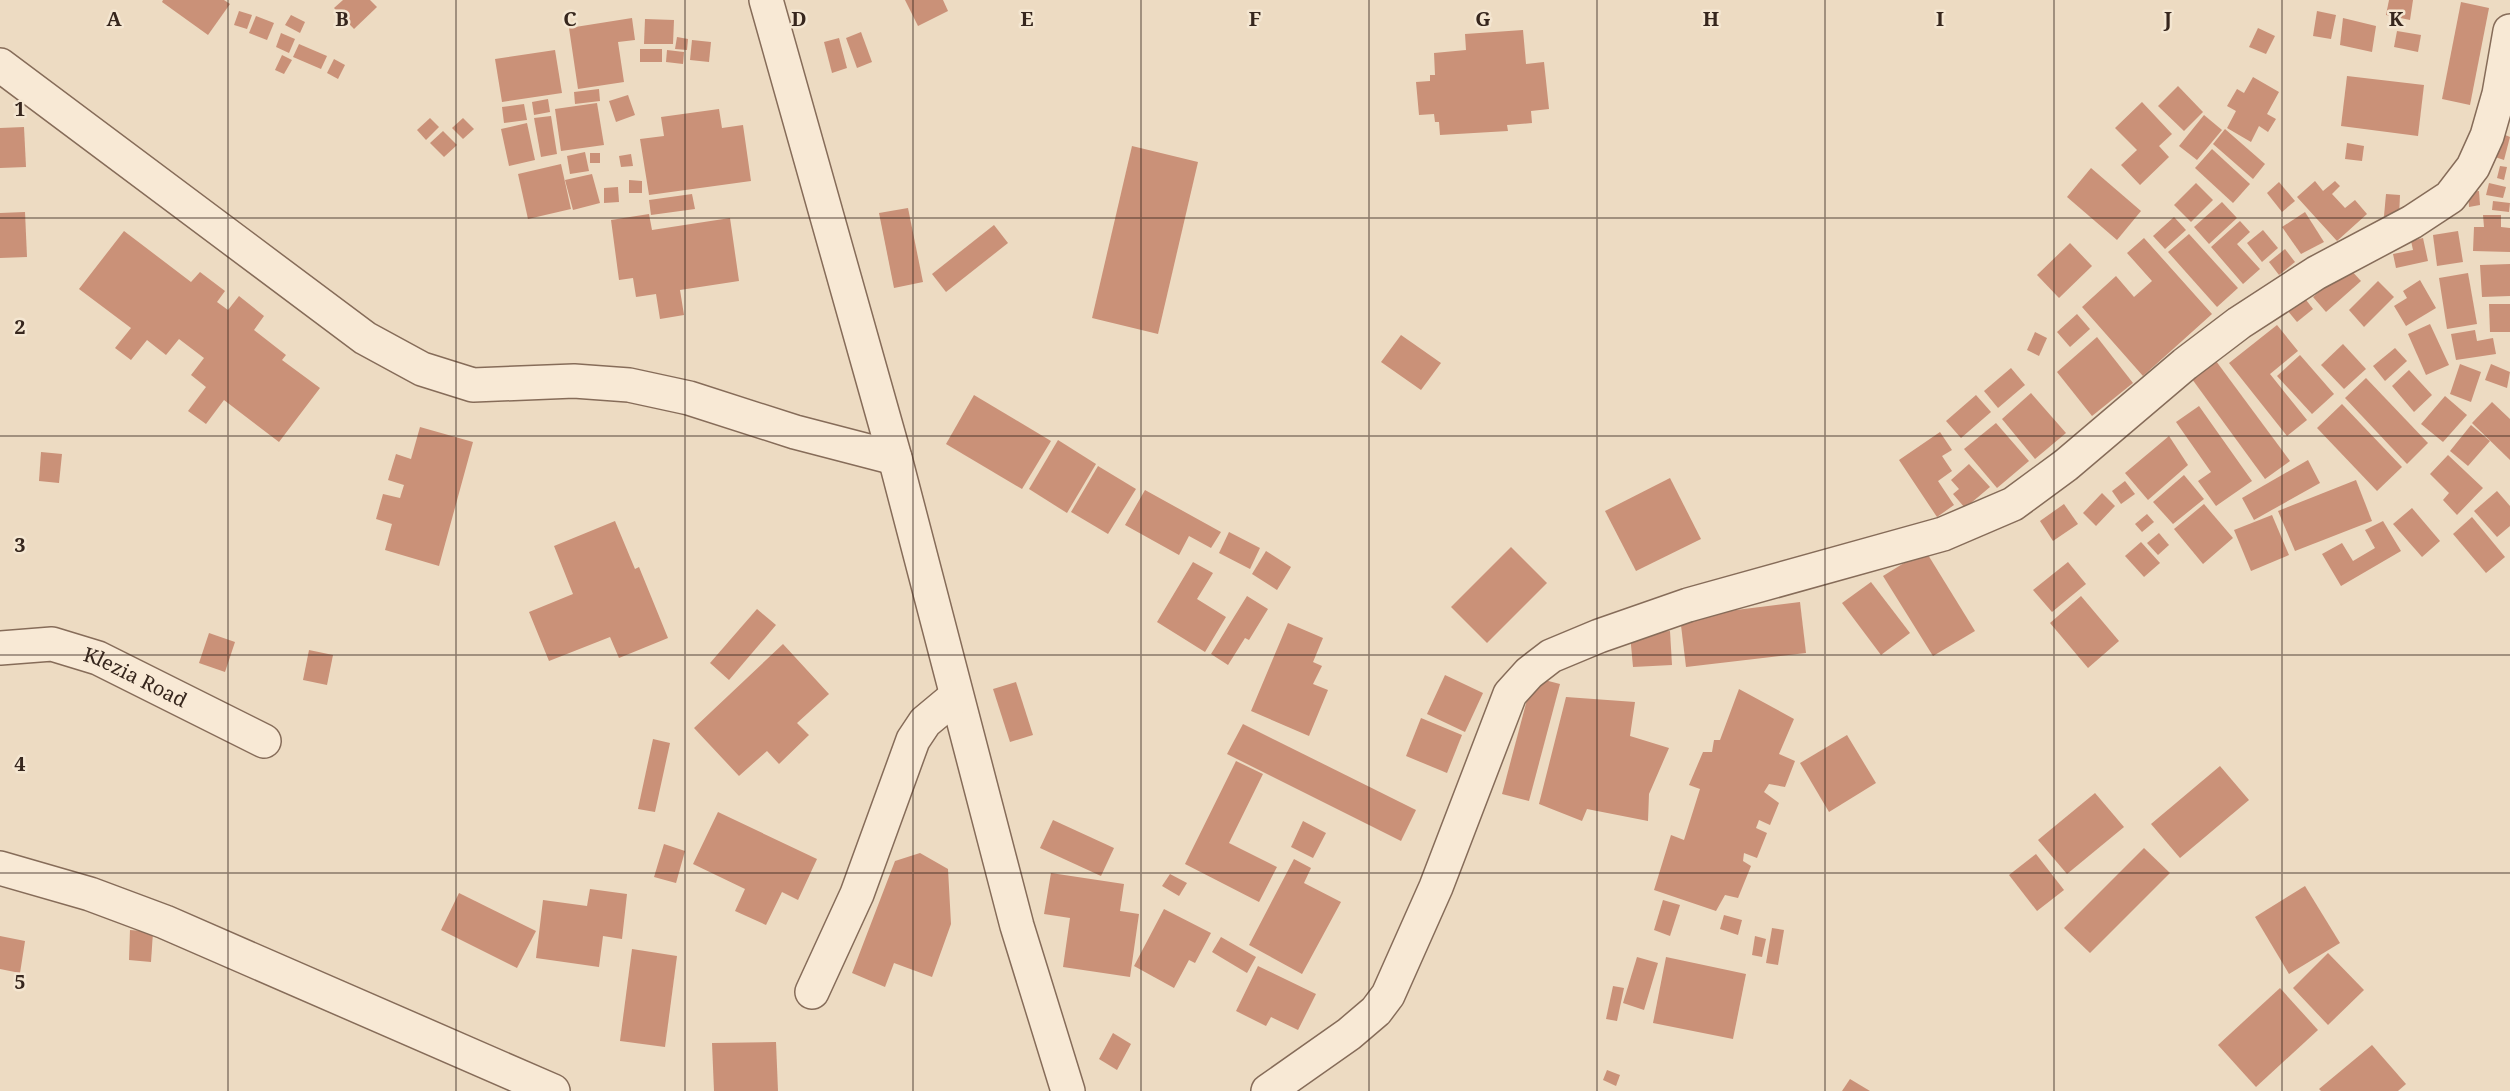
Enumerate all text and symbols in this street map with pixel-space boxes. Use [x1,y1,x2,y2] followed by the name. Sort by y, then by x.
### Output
[106,5,122,32] text: A
[335,5,349,32] text: B
[563,5,577,32] text: C
[791,5,807,32] text: D
[1020,5,1034,32] text: E
[1249,5,1261,32] text: F
[1475,5,1491,32] text: G
[1703,5,1719,32] text: H
[1936,5,1944,32] text: I
[2163,5,2172,32] text: J
[2389,5,2404,32] text: K
[14,95,26,122] text: 1
[14,313,26,340] text: 2
[14,531,26,558] text: 3
[80,640,192,713] street label: Klezia Road
[14,750,26,777] text: 4
[14,968,26,995] text: 5

